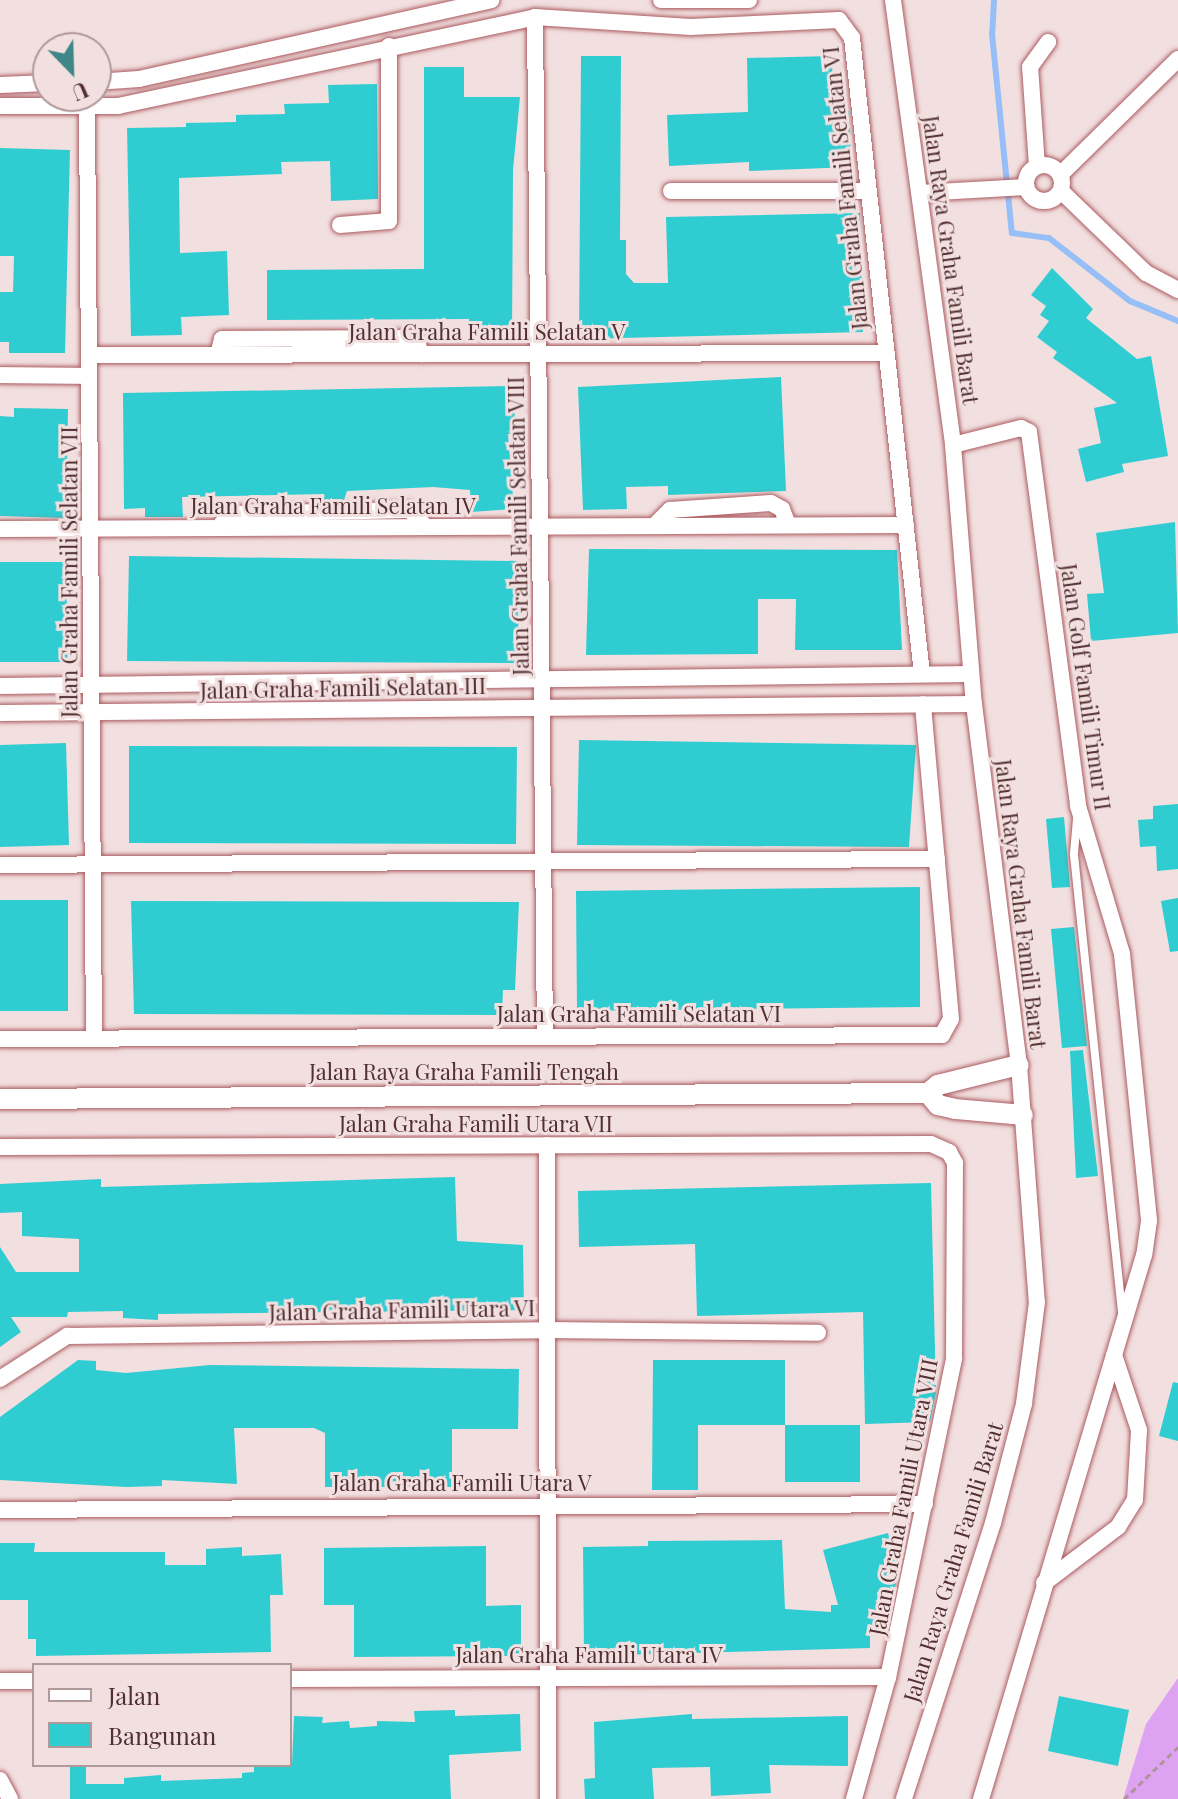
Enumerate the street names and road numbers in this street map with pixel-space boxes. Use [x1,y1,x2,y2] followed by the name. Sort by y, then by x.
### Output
[817,45,873,331] street label: Jalan Graha Famili Selatan VI
[918,114,984,406] street label: Jalan Raya Graha Famili Barat
[348,319,626,345] street label: Jalan Graha Famili Selatan V
[502,376,534,676] street label: Jalan Graha Famili Selatan VIII
[56,426,82,718] street label: Jalan Graha Famili Selatan VII
[190,493,476,519] street label: Jalan Graha Famili Selatan IV
[1056,561,1116,813] street label: Jalan Golf Famili Timur II
[200,672,486,704] street label: Jalan Graha Famili Selatan III
[990,757,1052,1051] street label: Jalan Raya Graha Famili Barat
[496,1001,782,1027] street label: Jalan Graha Famili Selatan VI
[309,1059,619,1085] street label: Jalan Raya Graha Famili Tengah
[338,1111,614,1137] street label: Jalan Graha Famili Utara VII
[268,1294,536,1326] street label: Jalan Graha Famili Utara VI
[863,1356,943,1638] street label: Jalan Graha Famili Utara VIII
[898,1418,1008,1706] street label: Jalan Raya Graha Famili Barat
[332,1470,592,1496] street label: Jalan Graha Famili Utara V
[455,1642,723,1668] street label: Jalan Graha Famili Utara IV

